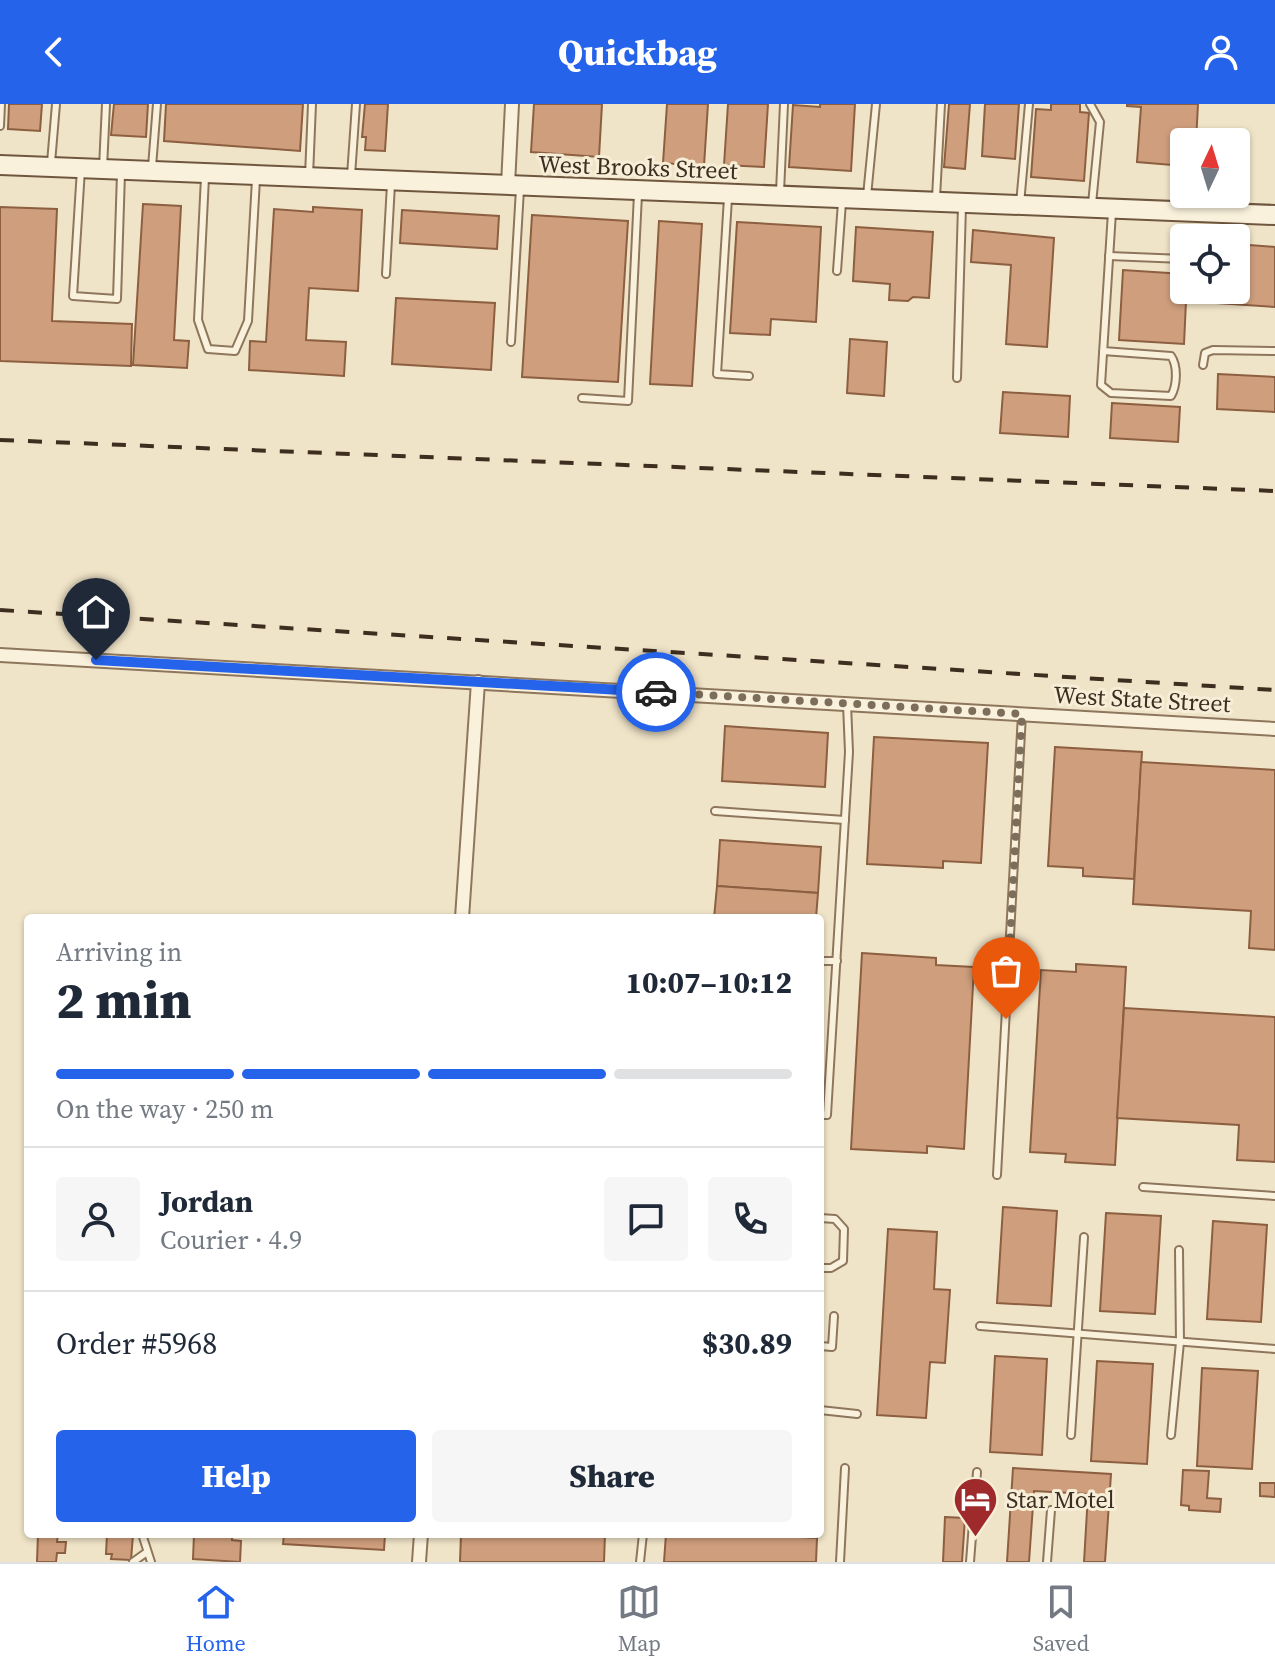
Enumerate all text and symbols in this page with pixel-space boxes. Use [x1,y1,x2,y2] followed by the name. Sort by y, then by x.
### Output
[558,28,717,77] text: Quickbag
[32,30,76,74] icon: back
[1199,30,1243,74] icon: person
[1170,128,1250,208] north arrow
[1170,128,1250,304] map controls
[538,147,738,187] street label: West Brooks Street
[1170,224,1250,304] button: locate
[62,578,130,660] pin
[74,590,118,634] icon: home
[616,652,696,732] courier
[634,670,678,714] icon: car
[1053,678,1232,720] street label: West State Street
[56,934,182,970] text: Arriving in
[972,937,1040,1019] pin
[984,949,1028,993] icon: bag
[625,962,792,1003] text: 10:07–10:12
[56,964,192,1035] text: 2 min
[56,1091,274,1127] text: On the way · 250 m
[56,1177,140,1261] button: person
[604,1177,688,1261] button: chat
[708,1177,792,1261] button: phone
[160,1181,253,1222] text: Jordan
[160,1222,302,1258] text: Courier · 4.9
[56,1323,217,1364] text: Order #5968
[702,1323,792,1364] text: $30.89
[56,1430,416,1522] button: Help
[432,1430,792,1522] button: Share
[951,1475,999,1538] hotel icon: Star Motel
[1006,1483,1115,1516] place label: Star Motel
[186,1580,246,1658] tab: Home
[617,1580,661,1658] tab: Map
[1033,1580,1089,1658] tab: Saved

